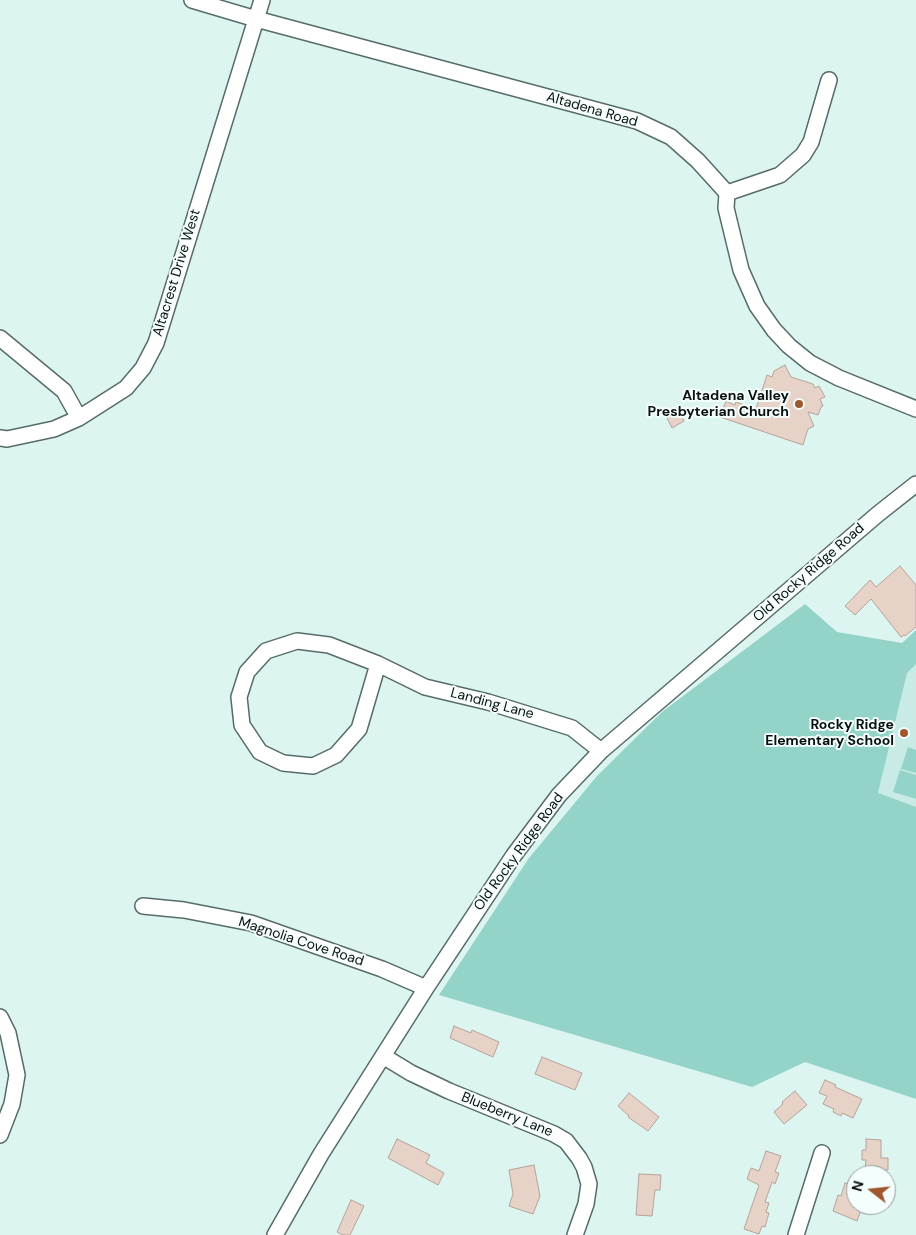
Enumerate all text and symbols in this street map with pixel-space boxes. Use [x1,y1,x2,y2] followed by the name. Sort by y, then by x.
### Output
[544,89,640,131] street label: Altadena Road
[150,207,204,339] street label: Altacrest Drive West
[648,388,789,421] place label: Altadena Valley Presbyterian Church
[793,398,805,410] marker: Altadena Valley Presbyterian Church
[750,520,868,626] street label: Old Rocky Ridge Road
[448,685,536,723] street label: Landing Lane
[765,717,894,750] place label: Rocky Ridge Elementary School
[898,727,910,739] marker: Rocky Ridge Elementary School
[471,790,567,914] street label: Old Rocky Ridge Road
[236,914,366,970] street label: Magnolia Cove Road
[459,1089,555,1141] street label: Blueberry Lane
[846,1165,896,1215] north arrow
[847,1179,868,1194] text: N

